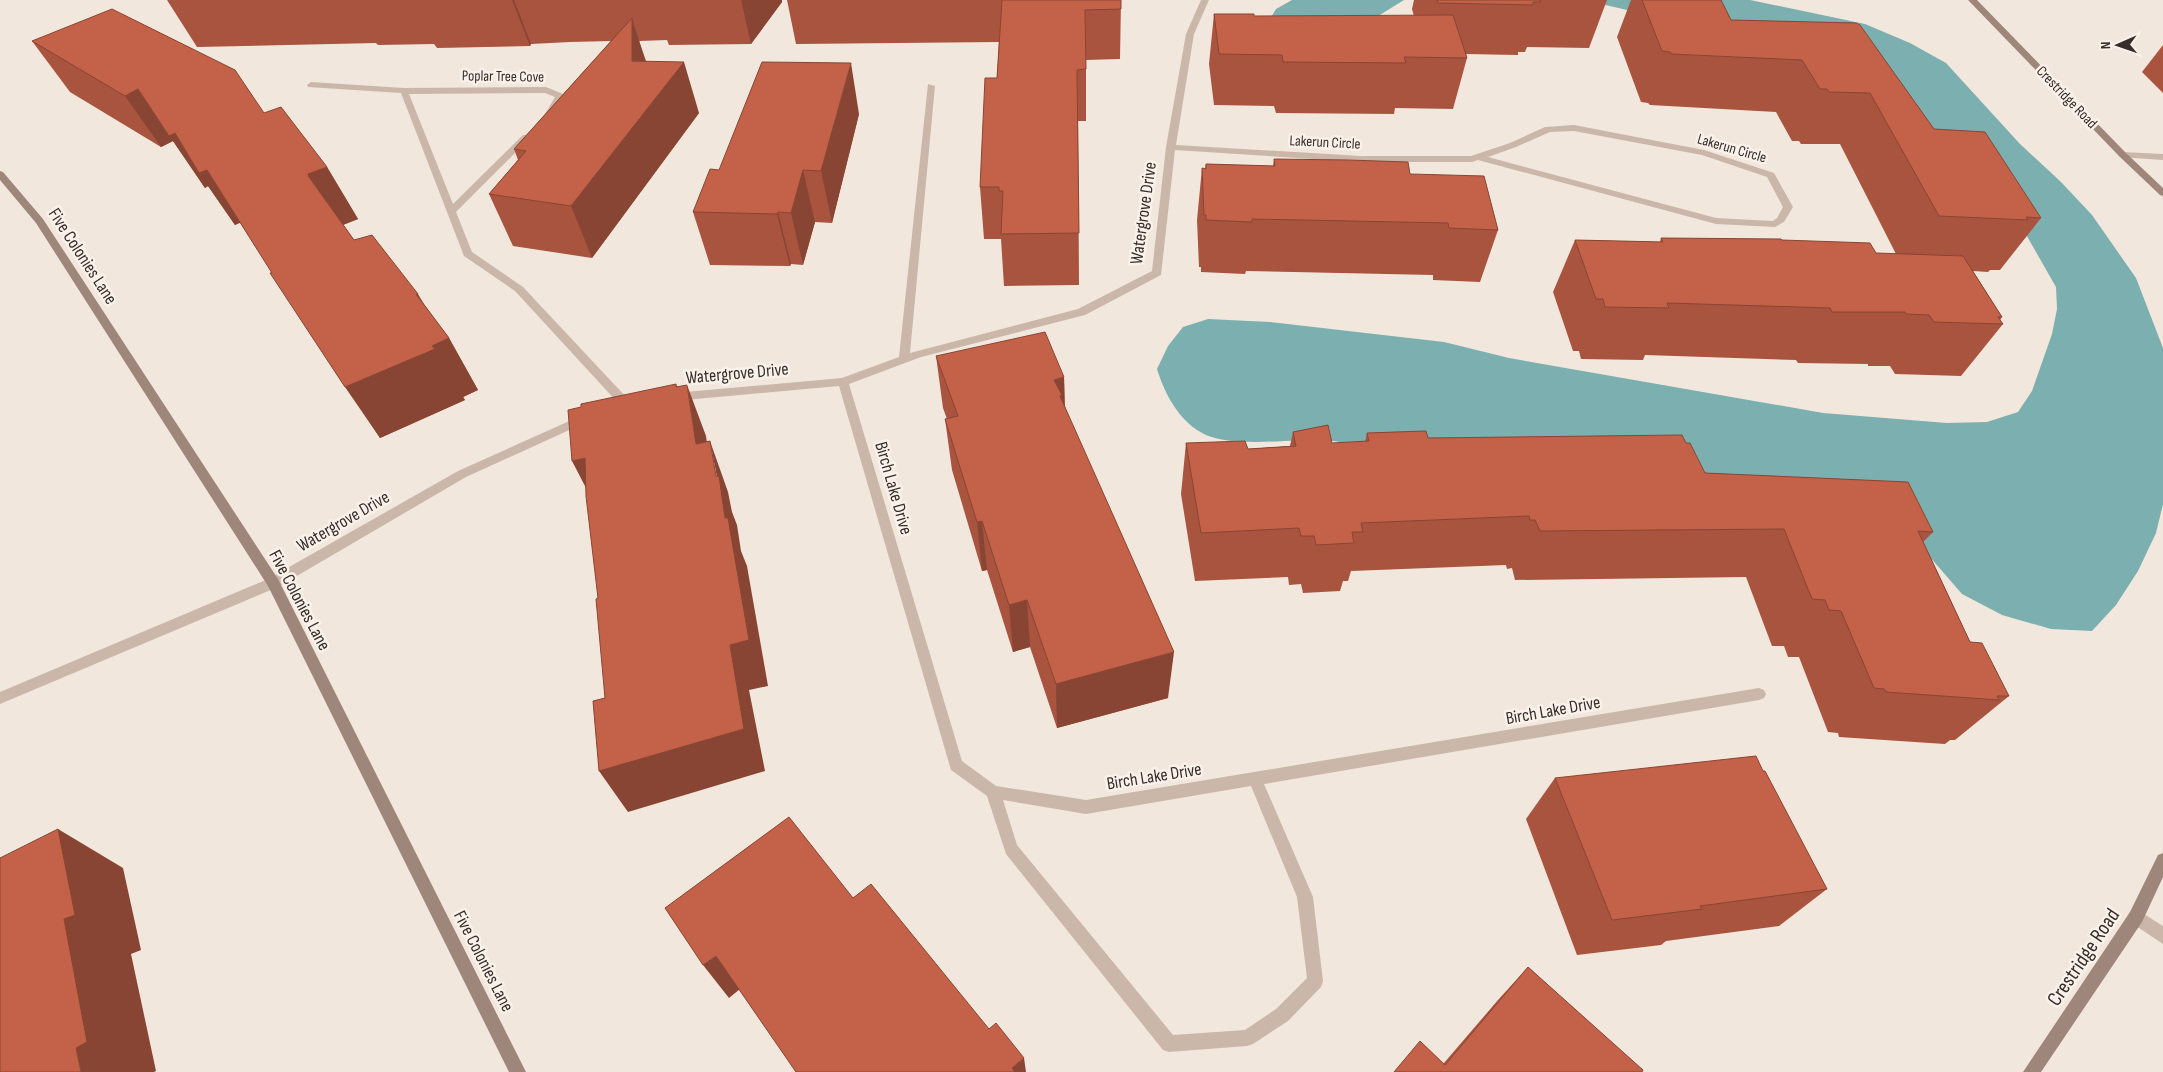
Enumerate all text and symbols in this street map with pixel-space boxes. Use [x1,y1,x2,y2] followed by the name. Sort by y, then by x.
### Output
[2093,20,2143,70] north arrow
[2097,41,2114,49] text: N
[2032,62,2101,133] street label: Crestridge Road
[462,66,544,87] street label: Poplar Tree Cove
[1695,130,1769,167] street label: Lakerun Circle
[1289,131,1361,154] street label: Lakerun Circle
[1126,161,1161,266] street label: Watergrove Drive
[44,204,121,308] street label: Five Colonies Lane
[685,359,789,388] street label: Watergrove Drive
[870,439,917,537] street label: Birch Lake Drive
[293,487,393,556] street label: Watergrove Drive
[264,547,335,654] street label: Five Colonies Lane
[1504,692,1602,729] street label: Birch Lake Drive
[1105,759,1203,794] street label: Birch Lake Drive
[2042,904,2125,1011] street label: Crestridge Road
[449,907,518,1015] street label: Five Colonies Lane

